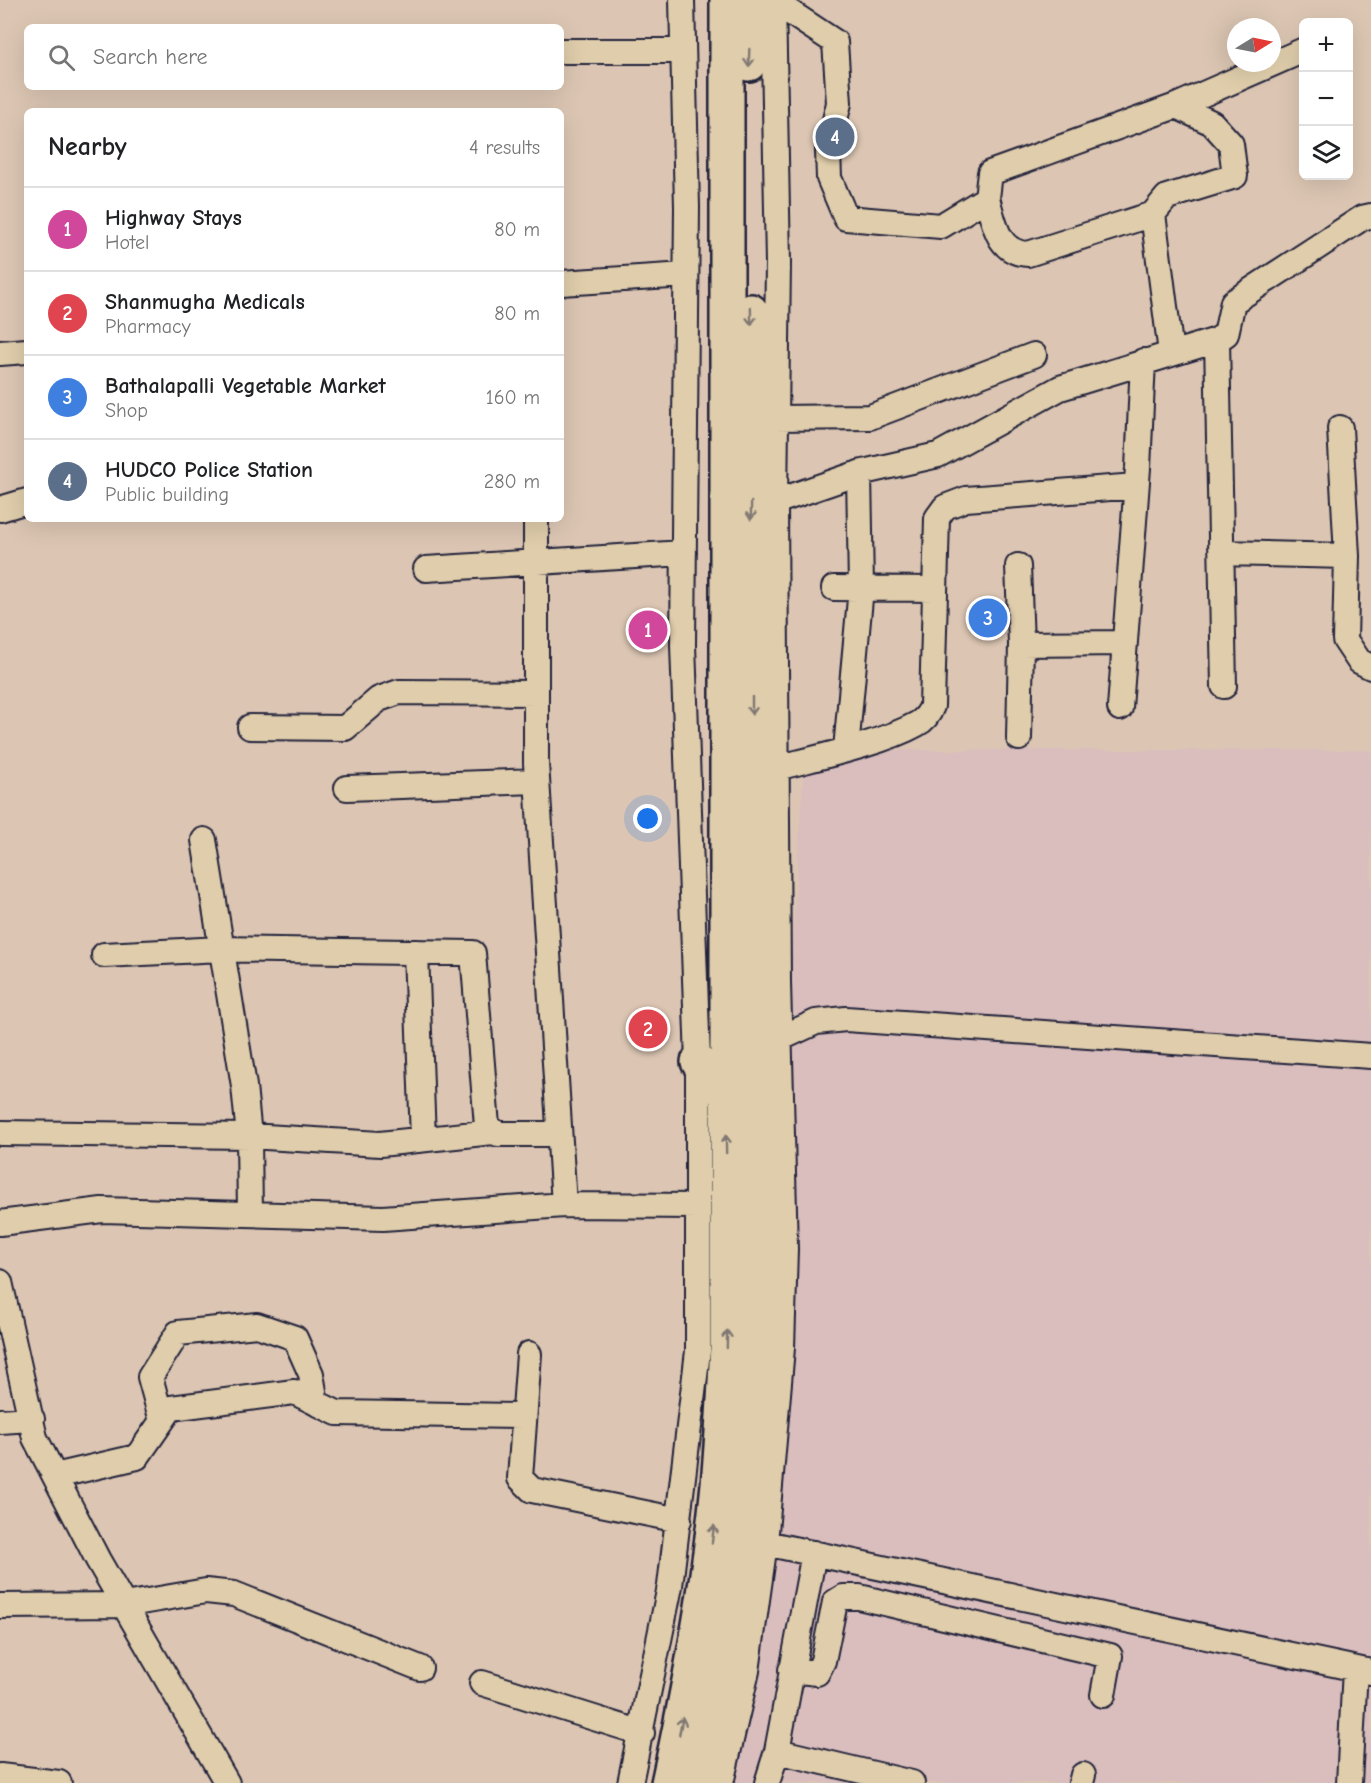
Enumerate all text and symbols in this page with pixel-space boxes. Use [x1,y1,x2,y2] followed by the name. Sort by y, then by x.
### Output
[1227,18,1281,72] north arrow
[1299,18,1353,180] map controls
[1299,18,1353,72] button: +
[24,24,564,90] search box
[45,41,78,74] icon: search
[93,44,208,70] text: Search here
[743,48,755,68] one-way arrow
[1299,72,1353,126] button: −
[816,114,854,160] pin: 4
[1299,126,1353,180] button: layers
[48,132,127,162] text: Nearby
[469,136,540,159] text: 4 results
[105,205,242,231] text: Highway Stays
[64,218,71,241] text: 1
[494,218,540,241] text: 80 m
[105,231,149,254] text: Hotel
[105,289,305,315] text: Shanmugha Medicals
[63,302,72,325] text: 2
[494,302,540,325] text: 80 m
[745,306,757,326] one-way arrow
[105,315,191,338] text: Pharmacy
[105,373,386,399] text: Bathalapalli Vegetable Market
[63,386,72,409] text: 3
[486,386,540,409] text: 160 m
[105,399,148,422] text: Shop
[105,457,313,483] text: HUDCO Police Station
[63,470,72,493] text: 4
[484,470,540,493] text: 280 m
[105,483,229,506] text: Public building
[745,501,757,521] one-way arrow
[968,596,1008,640] pin: 3
[628,608,668,652] pin: 1
[746,696,758,716] one-way arrow
[633,804,662,833] your location
[628,1006,668,1052] pin: 2
[721,1135,732,1155] one-way arrow
[721,1330,733,1350] one-way arrow
[707,1524,718,1544] one-way arrow
[675,1717,687,1736] one-way arrow

